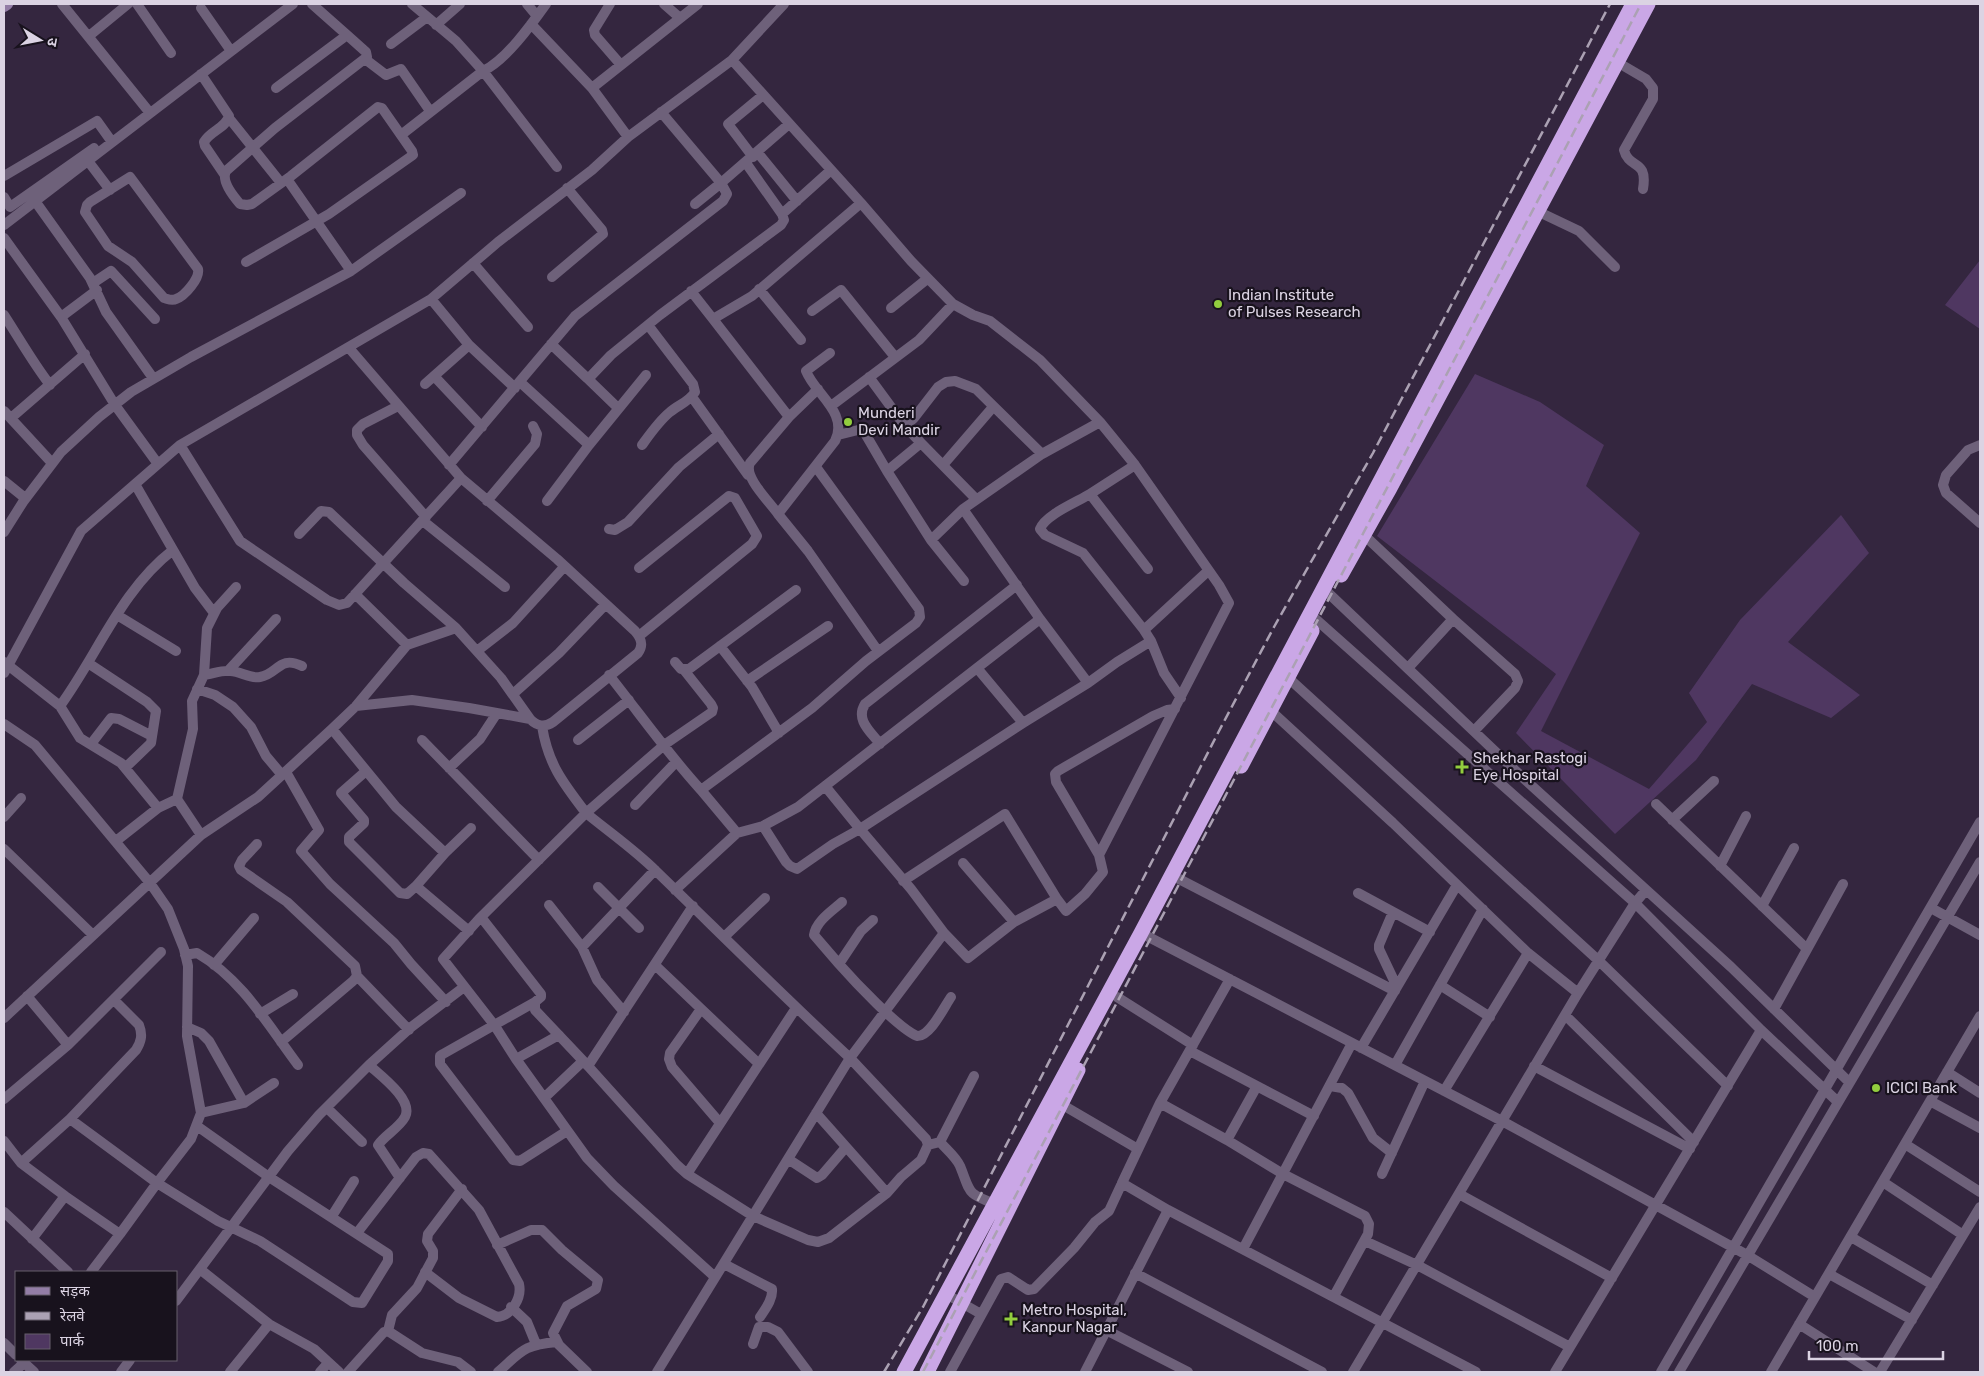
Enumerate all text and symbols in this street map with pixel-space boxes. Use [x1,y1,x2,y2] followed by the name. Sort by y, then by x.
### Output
[15,15,65,65] north arrow
[43,37,61,48] text: उ
[1228,286,1361,321] place label: Indian Institute of Pulses Research
[1212,298,1224,310] marker: Indian Institute of Pulses Research
[858,404,940,439] place label: Munderi Devi Mandir
[842,416,854,428] marker: Munderi Devi Mandir
[1473,749,1587,784] place label: Shekhar Rastogi Eye Hospital
[1455,760,1469,774] marker: Shekhar Rastogi Eye Hospital
[1886,1079,1957,1097] place label: ICICI Bank
[1870,1082,1882,1094] marker: ICICI Bank
[15,1271,178,1361] legend
[60,1282,90,1300] text: सड़क
[1022,1301,1127,1336] place label: Metro Hospital, Kanpur Nagar
[59,1307,85,1325] text: रेलवे
[1004,1312,1018,1326] marker: Metro Hospital, Kanpur Nagar
[1809,1328,1943,1360] scale bar
[60,1332,84,1350] text: पार्क
[1816,1337,1858,1355] text: 100 m

